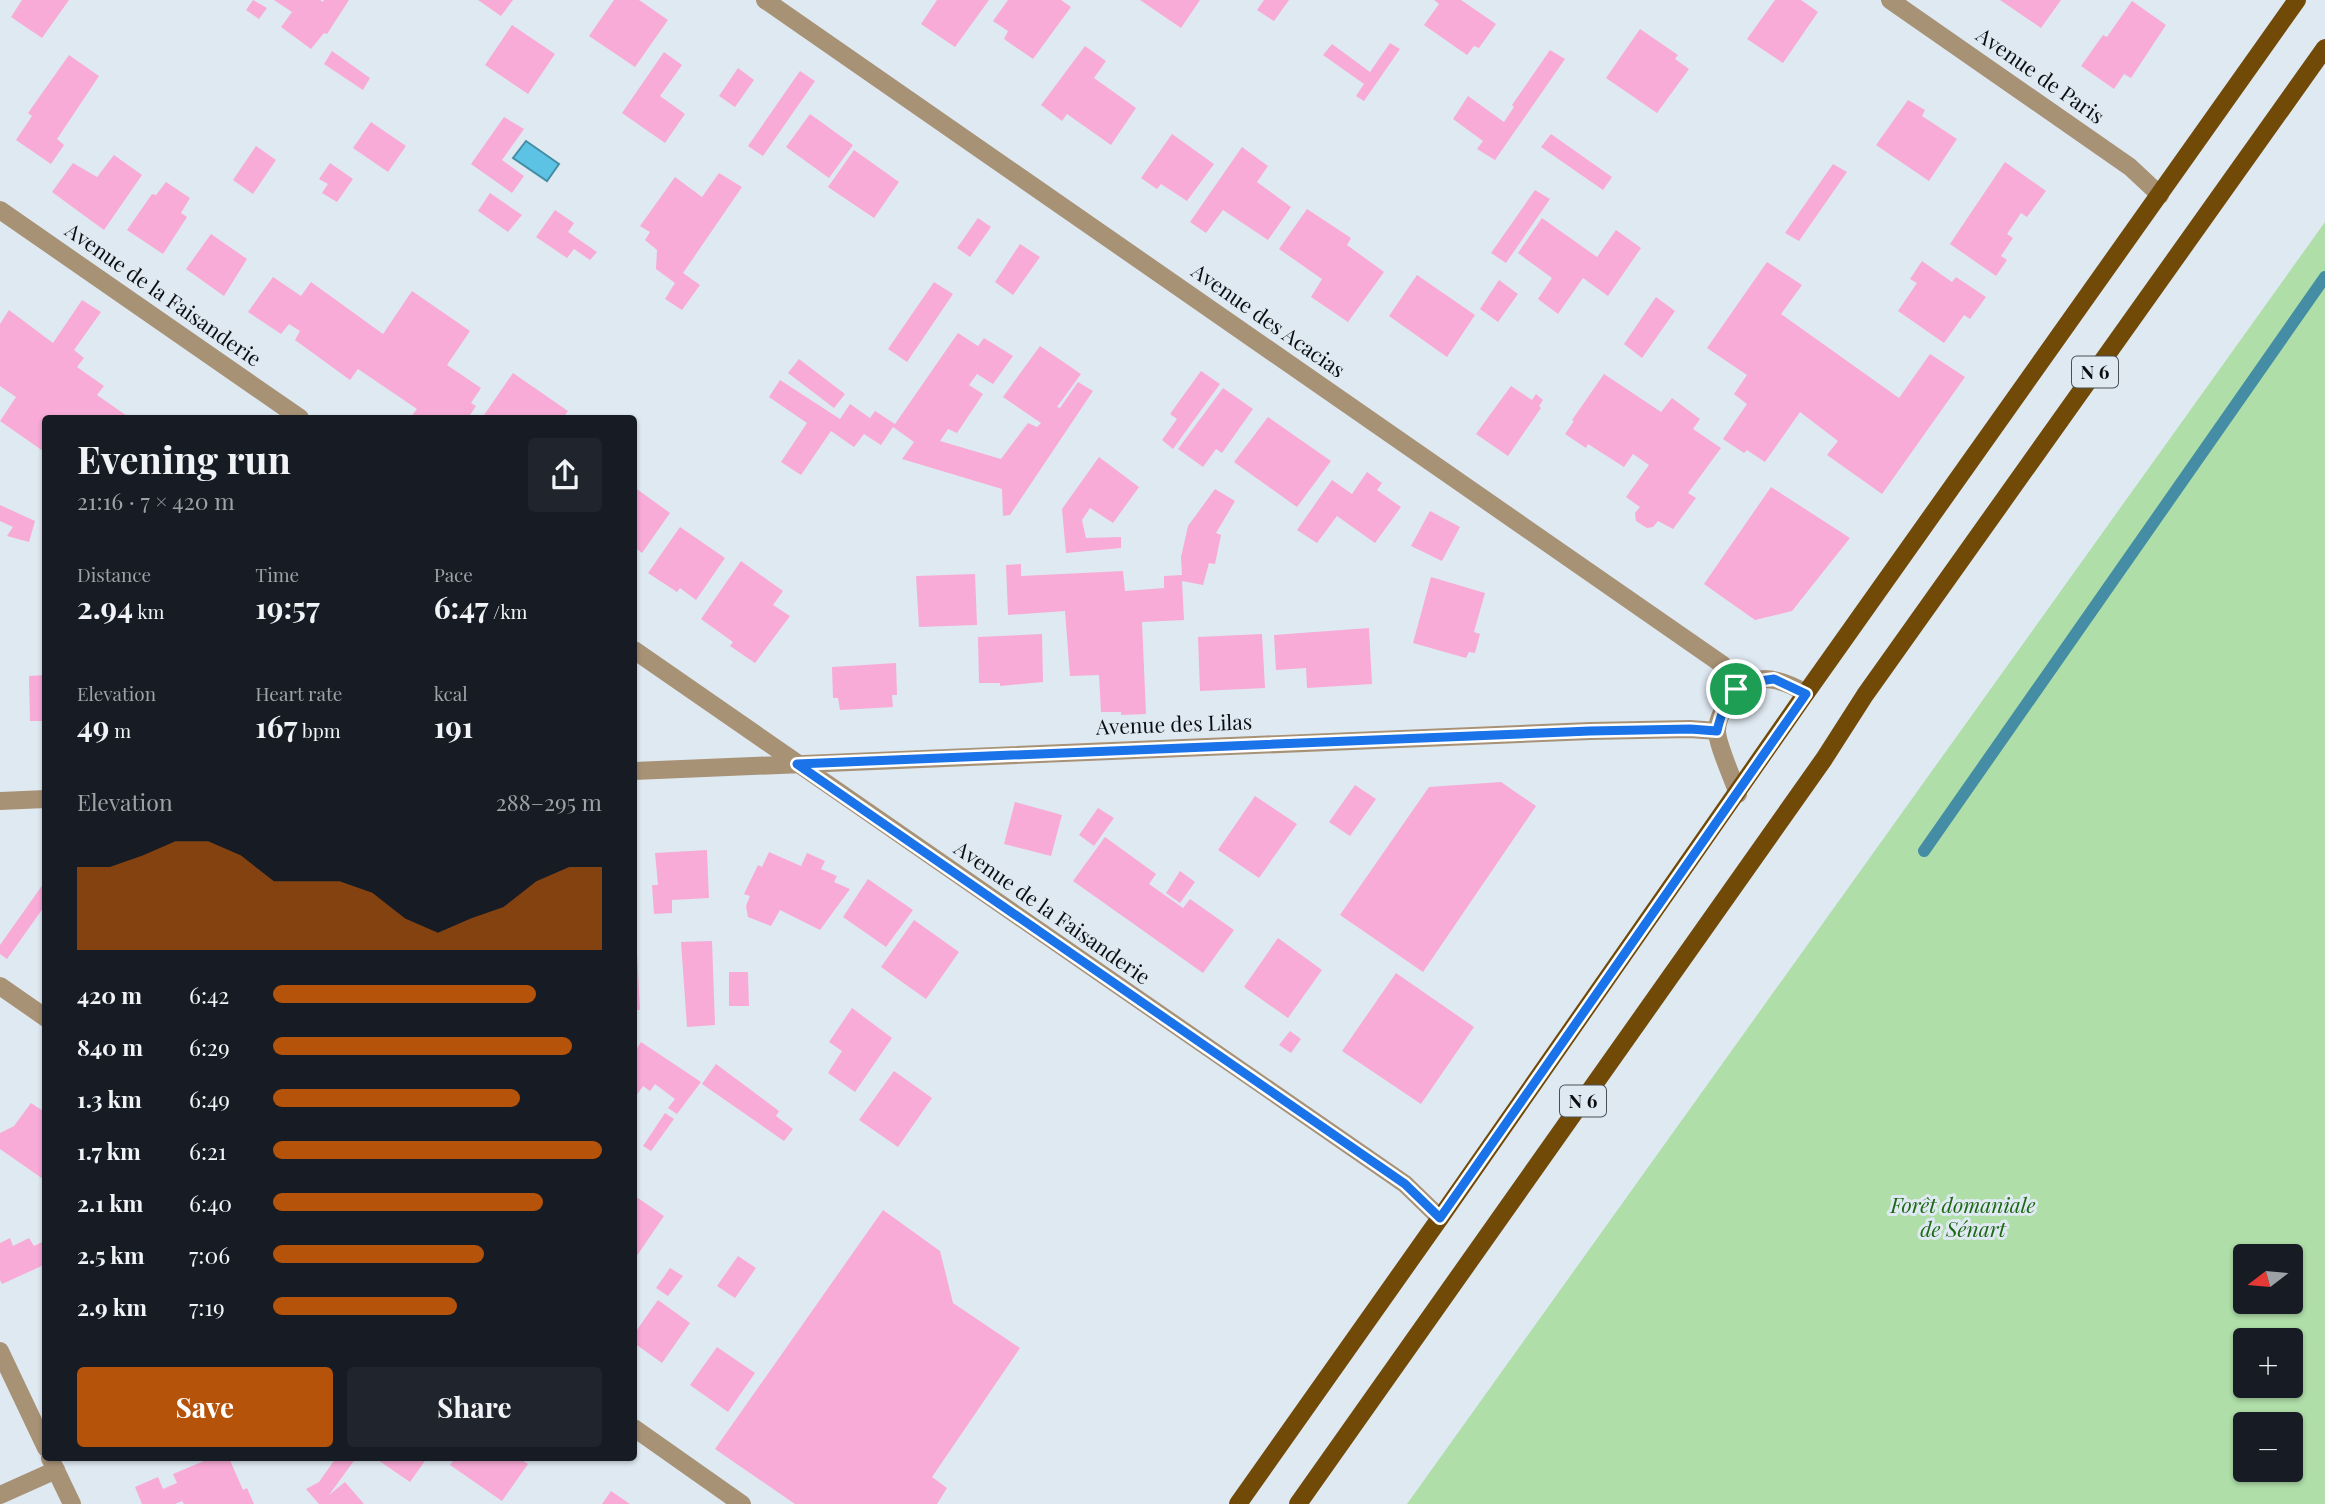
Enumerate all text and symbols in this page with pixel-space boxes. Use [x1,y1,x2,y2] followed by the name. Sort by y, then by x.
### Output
[1971,19,2111,129] street label: Avenue de Paris
[60,214,268,372] street label: Avenue de la Faisanderie
[1186,255,1351,383] street label: Avenue des Acacias
[2072,356,2118,388] road number: N 6
[77,433,291,484] text: Evening run
[528,438,602,512] button: share
[77,485,235,516] text: 21:16 · 7 × 420 m
[77,561,151,587] text: Distance
[255,561,299,587] text: Time
[434,561,473,587] text: Pace
[77,587,133,627] text: 2.94
[255,587,320,627] text: 19:57
[434,587,488,627] text: 6:47
[133,598,164,624] text: km
[488,598,527,624] text: /km
[1706,659,1766,719] pin
[1717,670,1755,708] icon: arrive
[77,680,156,706] text: Elevation
[255,680,342,706] text: Heart rate
[434,680,468,706] text: kcal
[77,706,109,746] text: 49
[255,706,297,746] text: 167
[434,706,473,746] text: 191
[1094,706,1253,740] street label: Avenue des Lilas
[109,717,131,743] text: m
[297,717,341,743] text: bpm
[77,786,173,817] text: Elevation
[496,786,602,817] text: 288–295 m
[949,832,1157,990] street label: Avenue de la Faisanderie
[77,979,142,1010] text: 420 m
[189,979,229,1010] text: 6:42
[77,1031,143,1062] text: 840 m
[189,1031,230,1062] text: 6:29
[77,1083,142,1114] text: 1.3 km
[189,1083,230,1114] text: 6:49
[1560,1086,1606,1116] road number: N 6
[77,1135,141,1166] text: 1.7 km
[189,1135,227,1166] text: 6:21
[77,1187,143,1218] text: 2.1 km
[189,1187,232,1218] text: 6:40
[1889,1190,2036,1242] park label: Forêt domaniale de Sénart
[77,1239,144,1270] text: 2.5 km
[189,1239,230,1270] text: 7:06
[2233,1244,2303,1314] north arrow
[2233,1244,2303,1482] map controls
[77,1291,147,1322] text: 2.9 km
[189,1291,225,1322] text: 7:19
[2233,1328,2303,1398] button: +
[77,1367,333,1447] button: Save
[347,1367,602,1447] button: Share
[2233,1412,2303,1482] button: −

